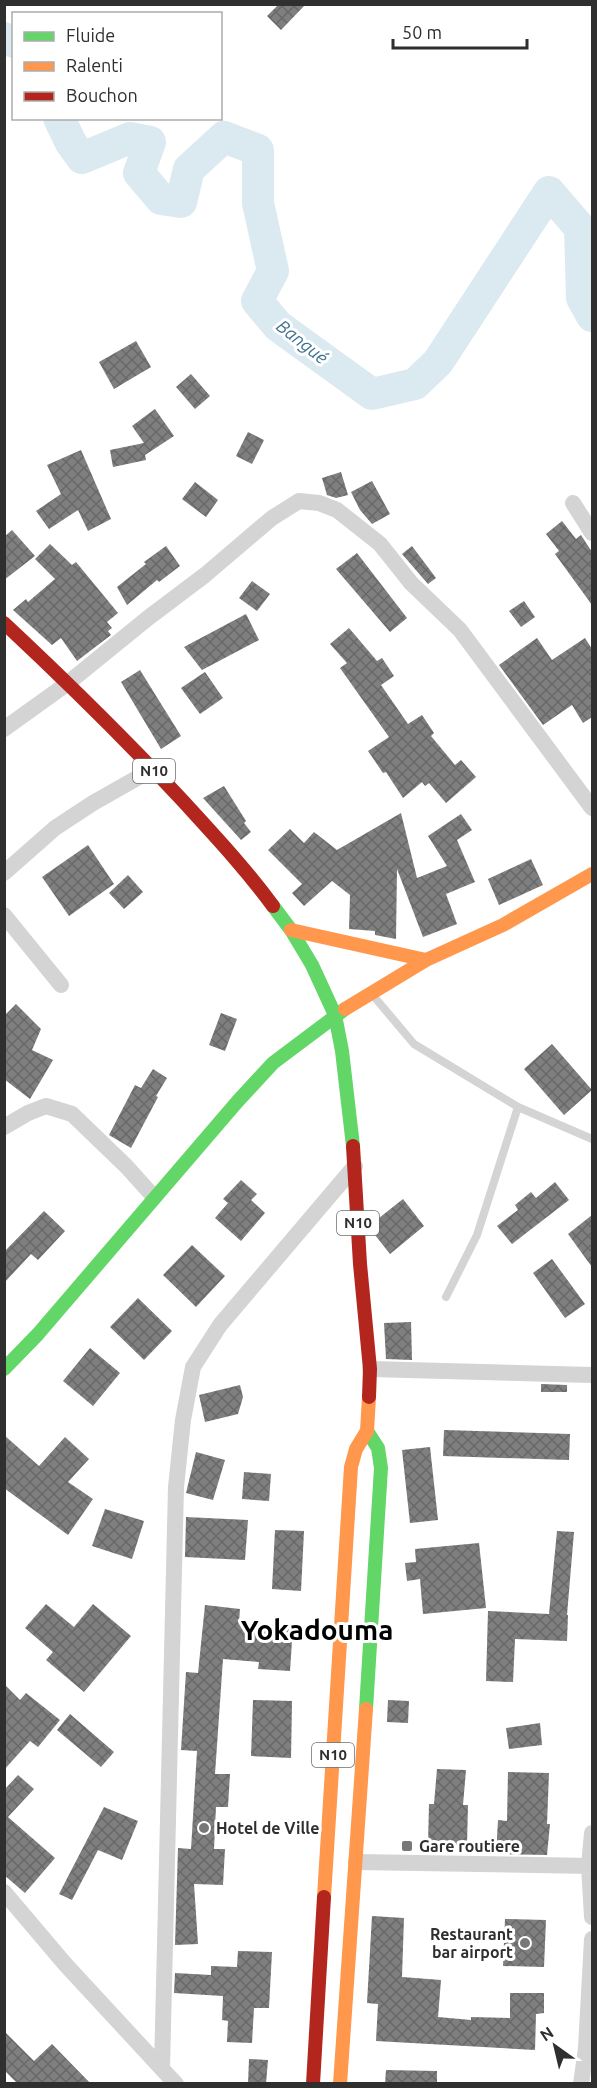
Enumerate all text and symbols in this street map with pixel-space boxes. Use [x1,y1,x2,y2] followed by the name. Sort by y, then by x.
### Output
[12,12,222,120] legend
[393,12,526,50] scale bar
[402,22,442,42] text: 50 m
[66,25,115,45] text: Fluide
[66,55,123,75] text: Ralenti
[66,85,138,105] text: Bouchon
[273,315,332,367] water label: Bangué
[133,759,175,783] road number: N10
[337,1211,379,1235] road number: N10
[241,1614,393,1645] district label: Yokadouma
[312,1743,354,1767] road number: N10
[216,1819,319,1837] place label: Hotel de Ville
[197,1821,211,1835] marker: Hotel de Ville
[419,1837,520,1855] place label: Gare routiere
[400,1839,414,1853] marker: Gare routiere
[430,1925,513,1961] place label: Restaurant bar airport
[518,1936,532,1950] marker: Restaurant bar airport
[525,2016,585,2076] north arrow
[537,2023,557,2044] text: N

